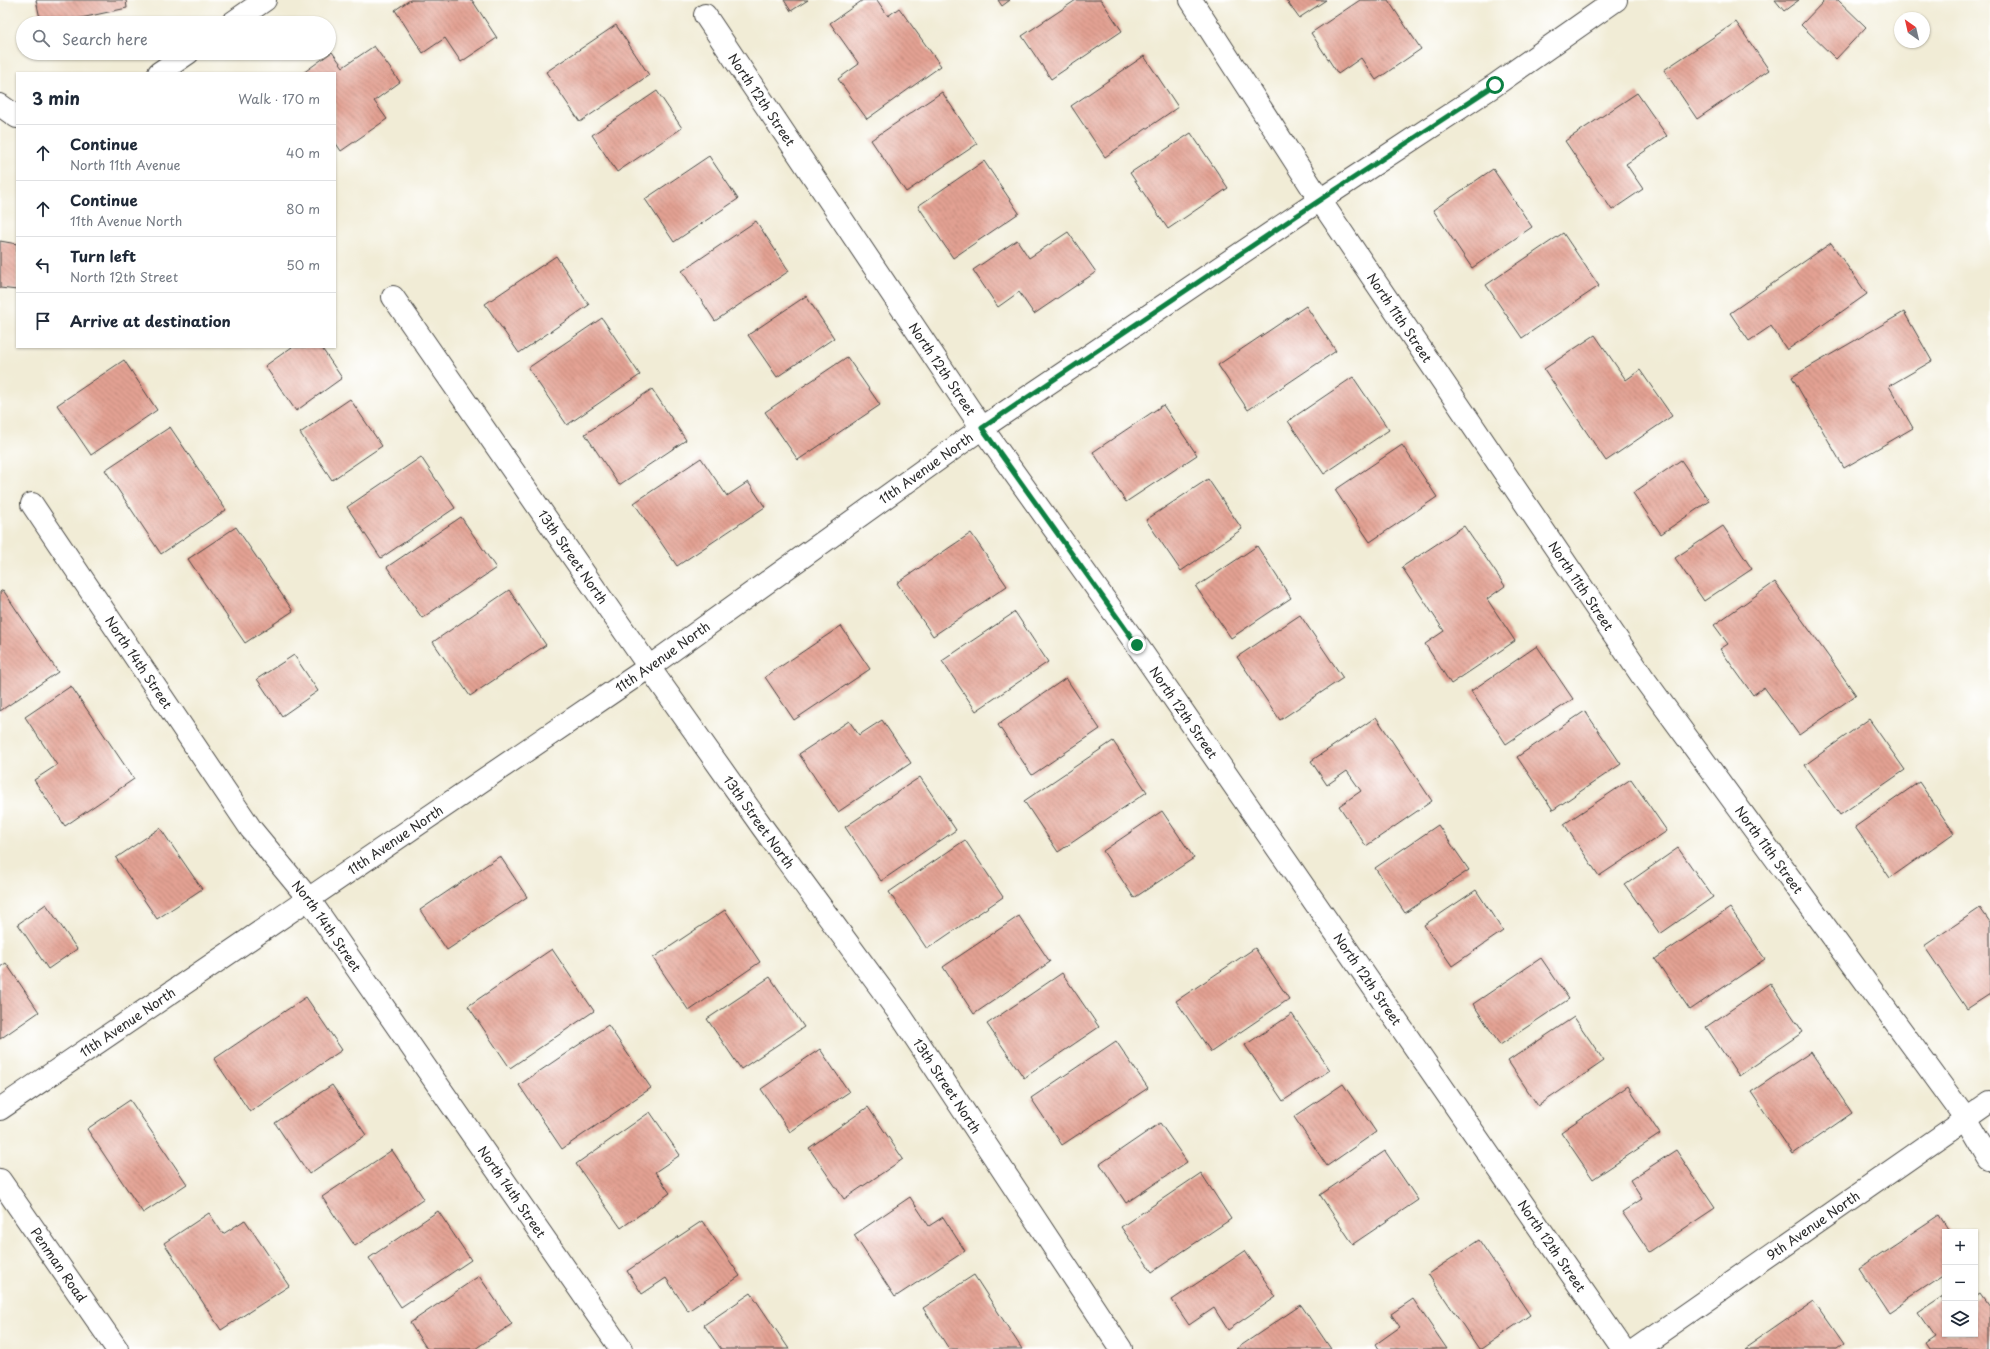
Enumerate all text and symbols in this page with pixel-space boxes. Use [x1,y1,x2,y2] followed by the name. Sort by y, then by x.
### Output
[1894,12,1930,48] north arrow
[16,16,336,60] search box
[30,27,52,49] icon: search
[62,27,148,50] text: Search here
[724,49,800,150] street label: North 12th Street
[1486,76,1504,94] route start
[32,85,80,111] text: 3 min
[238,89,320,108] text: Walk · 170 m
[70,132,138,155] text: Continue
[32,142,54,164] icon: ahead
[286,143,320,162] text: 40 m
[70,155,181,174] text: North 11th Avenue
[70,188,138,211] text: Continue
[32,198,54,220] icon: ahead
[286,199,320,218] text: 80 m
[70,211,182,230] text: 11th Avenue North
[70,244,136,267] text: Turn left
[32,254,54,276] icon: left
[286,255,320,274] text: 50 m
[70,267,178,286] text: North 12th Street
[1363,269,1437,366] street label: North 11th Street
[70,309,231,332] text: Arrive at destination
[32,310,54,332] icon: arrive
[905,318,981,419] street label: North 12th Street
[874,427,977,508] street label: 11th Avenue North
[534,506,613,608] street label: 13th Street North
[1544,537,1619,634] street label: North 11th Street
[101,612,177,712] street label: North 14th Street
[611,616,714,697] street label: 11th Avenue North
[1128,636,1146,654] route end
[1145,662,1223,762] street label: North 12th Street
[719,771,800,872] street label: 13th Street North
[343,800,447,879] street label: 11th Avenue North
[1731,802,1808,897] street label: North 11th Street
[288,876,366,975] street label: North 14th Street
[1330,929,1407,1029] street label: North 12th Street
[75,982,179,1061] street label: 11th Avenue North
[909,1034,986,1137] street label: 13th Street North
[474,1142,551,1241] street label: North 14th Street
[1763,1186,1863,1264] street label: 9th Avenue North
[1514,1196,1591,1295] street label: North 12th Street
[26,1223,92,1306] street label: Penman Road
[1942,1229,1978,1337] map controls
[1942,1229,1978,1265] button: +
[1942,1265,1978,1301] button: −
[1942,1301,1978,1337] button: layers

